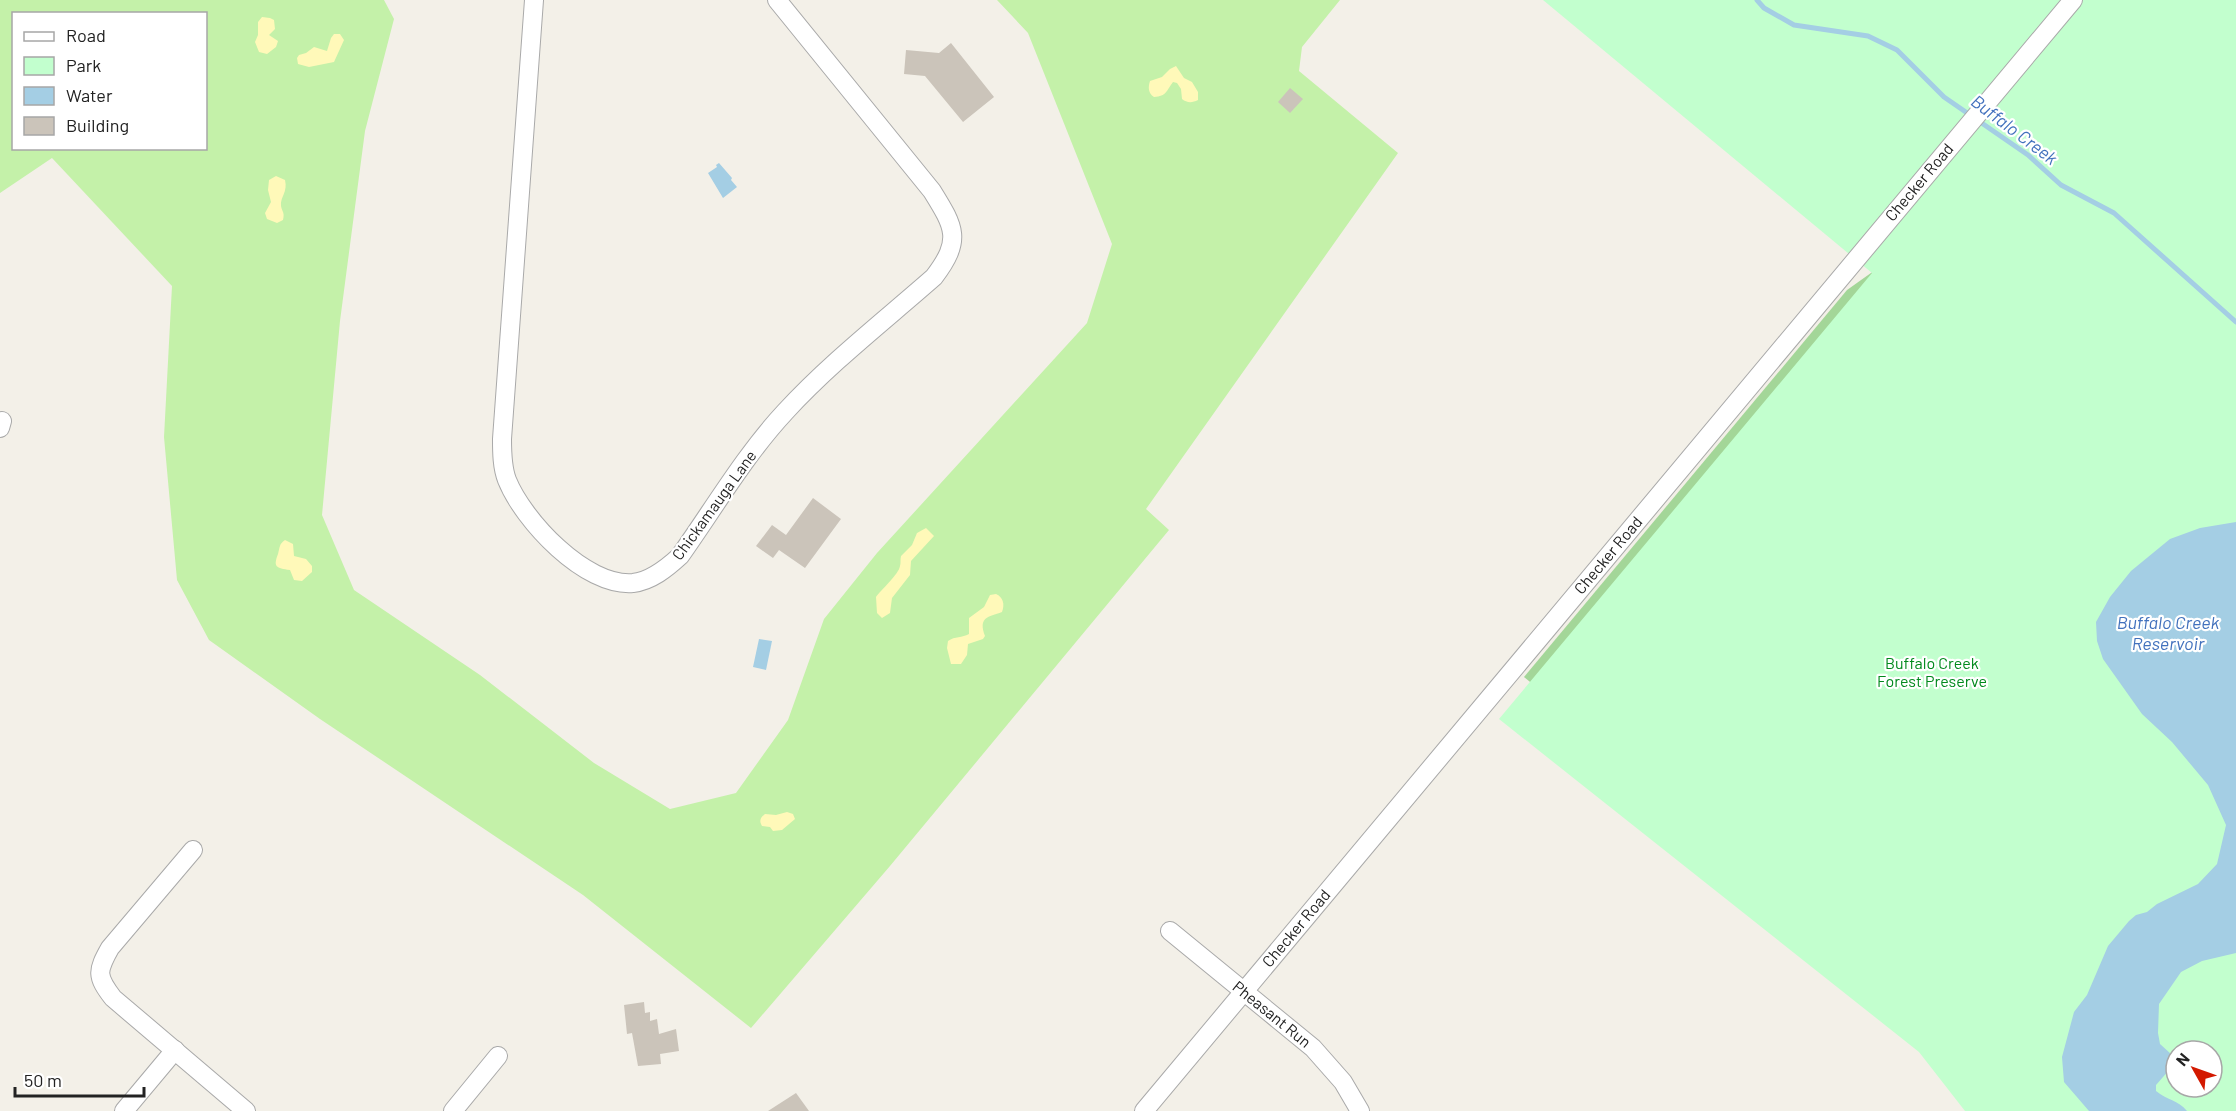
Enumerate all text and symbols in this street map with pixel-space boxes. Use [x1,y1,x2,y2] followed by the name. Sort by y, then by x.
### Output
[12,12,207,150] legend
[66,24,106,46] text: Road
[66,54,101,76] text: Park
[66,84,113,106] text: Water
[1967,90,2062,169] water label: Buffalo Creek
[66,114,129,136] text: Building
[1881,139,1957,224] street label: Checker Road
[667,446,760,563] street label: Chickamauga Lane
[1570,512,1646,597] street label: Checker Road
[2117,611,2220,654] water label: Buffalo Creek Reservoir
[1877,653,1987,690] park label: Buffalo Creek Forest Preserve
[1258,885,1334,970] street label: Checker Road
[1229,976,1315,1051] street label: Pheasant Run
[2164,1039,2224,1099] north arrow
[2171,1049,2193,1069] text: N
[15,1060,144,1098] scale bar
[24,1069,62,1091] text: 50 m

